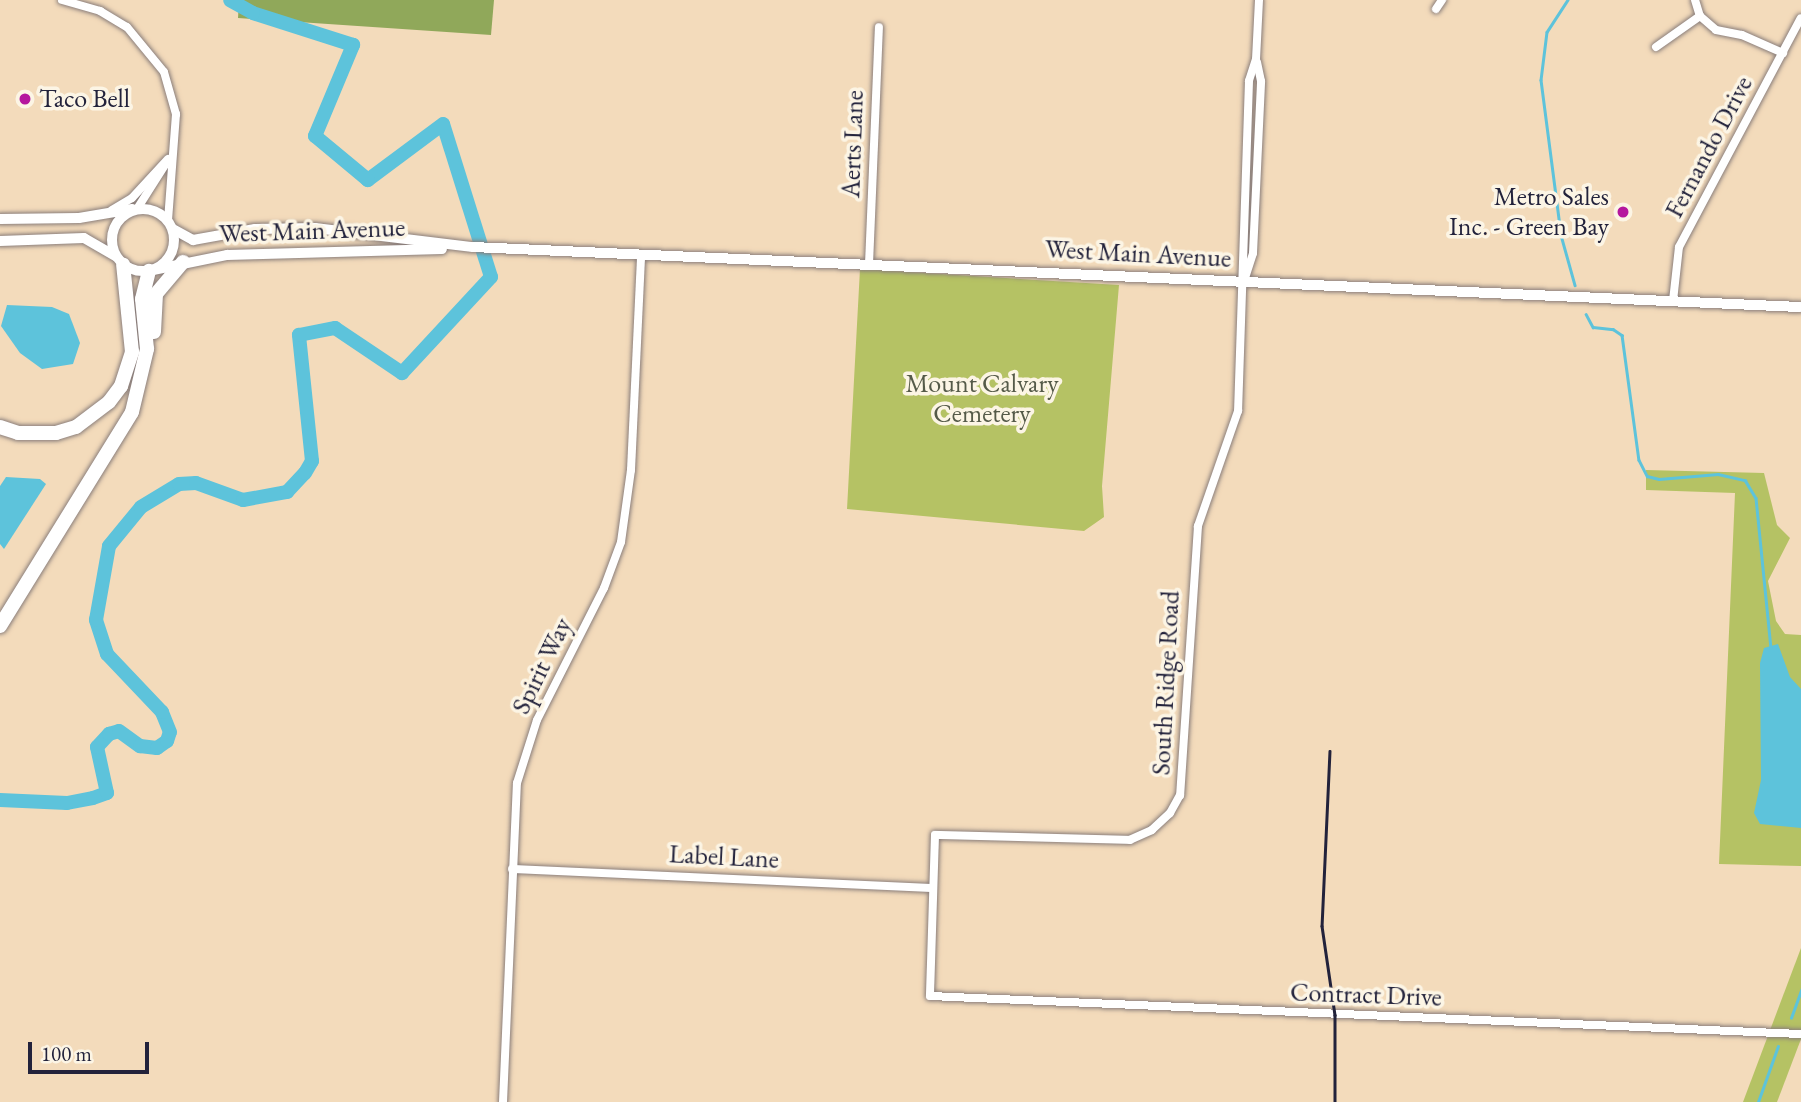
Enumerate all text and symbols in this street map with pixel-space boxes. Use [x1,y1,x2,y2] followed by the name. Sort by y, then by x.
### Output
[1659,71,1759,223] street label: Fernando Drive
[39,83,130,115] place label: Taco Bell
[836,89,870,199] street label: Aerts Lane
[17,91,33,107] marker: Taco Bell
[1449,181,1609,242] place label: Metro Sales Inc. - Green Bay
[1615,204,1631,220] marker: Metro Sales Inc. - Green Bay
[218,212,406,250] street label: West Main Avenue
[1044,234,1232,274] street label: West Main Avenue
[905,368,1059,430] park label: Mount Calvary Cemetery
[1146,590,1186,776] street label: South Ridge Road
[505,613,579,719] street label: Spirit Way
[668,839,780,875] street label: Label Lane
[1290,977,1442,1013] street label: Contract Drive
[32,1028,152,1072] scale bar
[41,1040,92,1067] text: 100 m

